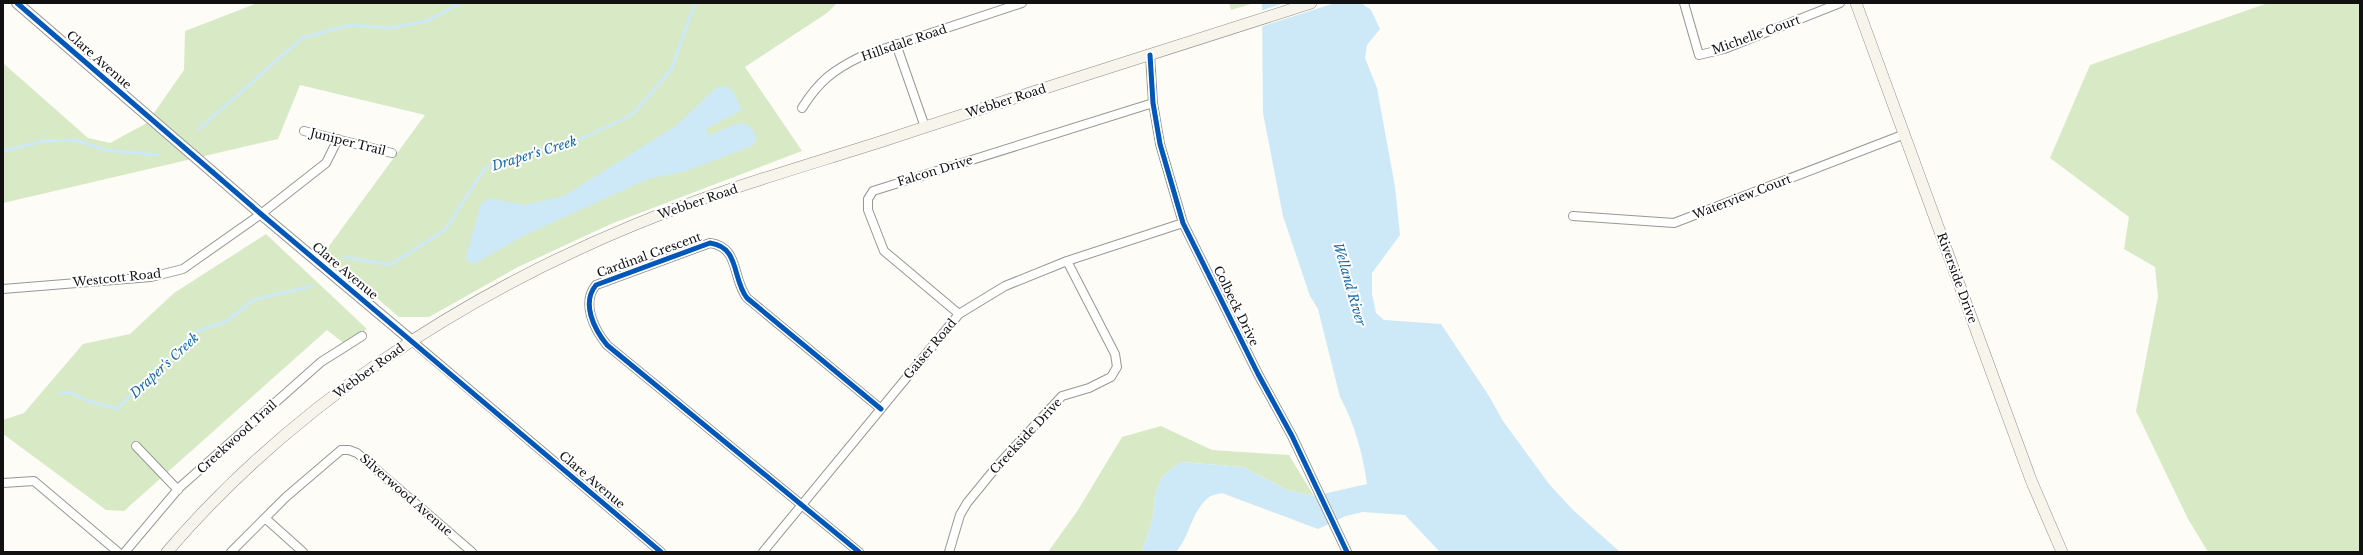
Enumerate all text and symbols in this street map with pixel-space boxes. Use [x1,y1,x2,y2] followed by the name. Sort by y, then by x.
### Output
[1710,11,1802,57] street label: Michelle Court
[859,21,949,64] street label: Hillsdale Road
[64,27,135,92] street label: Clare Avenue
[963,80,1048,121] street label: Webber Road
[307,124,388,158] street label: Juniper Trail
[489,132,579,175] water label: Draper's Creek
[895,152,975,189] street label: Falcon Drive
[1690,171,1794,223] street label: Waterview Court
[655,181,740,223] street label: Webber Road
[595,229,704,280] street label: Cardinal Crescent
[1934,230,1981,325] street label: Riverside Drive
[309,239,381,303] street label: Clare Avenue
[1329,240,1370,329] water label: Welland River
[1211,263,1262,348] street label: Colbeck Drive
[71,265,162,290] street label: Westcott Road
[900,315,959,382] street label: Gaiser Road
[126,329,203,402] water label: Draper's Creek
[330,340,407,402] street label: Webber Road
[987,394,1065,477] street label: Creekside Drive
[194,397,280,476] street label: Creekwood Trail
[556,448,628,512] street label: Clare Avenue
[357,450,456,539] street label: Silverwood Avenue

